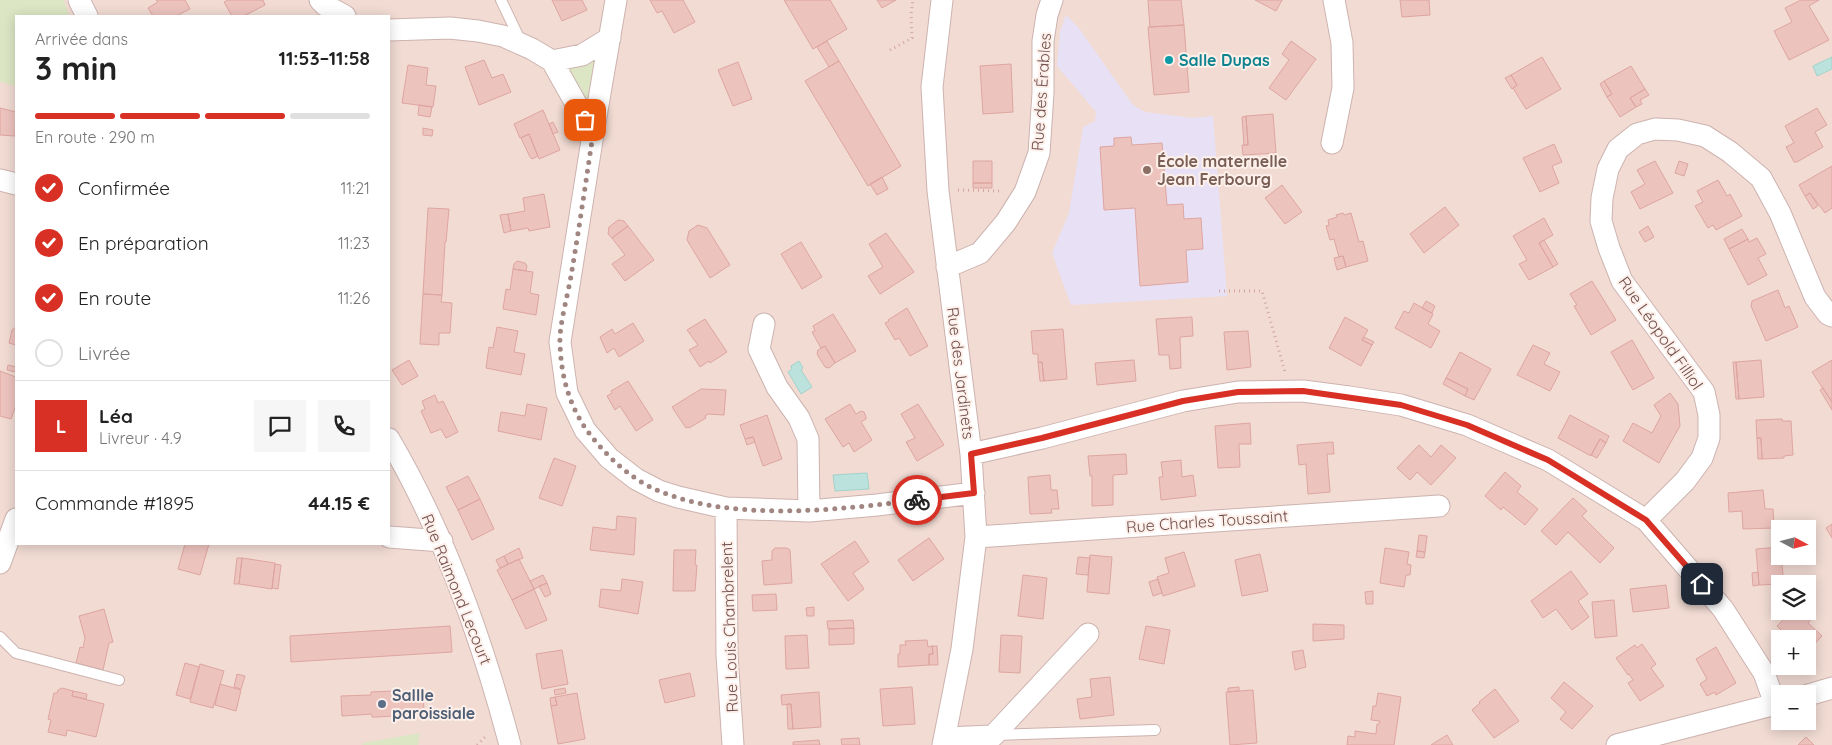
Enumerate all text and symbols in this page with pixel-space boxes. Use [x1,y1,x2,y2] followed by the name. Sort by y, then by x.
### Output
[35,29,128,49] text: Arrivée dans
[1027,32,1055,152] street label: Rue des Érables
[279,46,370,70] text: 11:53–11:58
[35,48,117,88] text: 3 min
[1179,50,1270,70] place label: Salle Dupas
[1163,54,1175,66] marker: Salle Dupas
[564,99,606,141] pin
[571,106,599,134] icon: bag
[35,127,155,147] text: En route · 290 m
[1157,151,1287,189] place label: École maternelle Jean Ferbourg
[1141,164,1153,176] marker: École maternelle Jean Ferbourg
[35,174,63,202] icon: check
[78,176,170,200] text: Confirmée
[340,178,370,198] text: 11:21
[35,229,63,257] icon: check
[78,231,209,255] text: En préparation
[338,233,370,253] text: 11:23
[1614,272,1708,394] street label: Rue Léopold Filliol
[35,284,63,312] icon: check
[78,286,151,310] text: En route
[338,288,370,308] text: 11:26
[943,306,979,440] street label: Rue des Jardinets
[78,341,131,365] text: Livrée
[254,400,306,452] button: chat
[318,400,370,452] button: phone
[99,404,133,428] text: Léa
[56,414,66,438] text: L
[99,428,182,448] text: Livreur · 4.9
[892,475,942,525] courier
[903,486,931,514] icon: bike
[35,491,194,515] text: Commande #1895
[308,491,370,515] text: 44.15 €
[1125,505,1289,537] street label: Rue Charles Toussaint
[418,511,496,667] street label: Rue Raimond Lecourt
[1771,520,1816,565] north arrow
[1771,520,1816,730] map controls
[716,541,742,713] street label: Rue Louis Chambrelent
[1681,563,1723,605] pin
[1688,570,1716,598] icon: home
[1771,575,1816,620] button: layers
[1771,630,1816,675] button: +
[392,685,475,723] place label: Sallle paroissiale
[1771,685,1816,730] button: −
[376,698,388,710] marker: Sallle paroissiale

